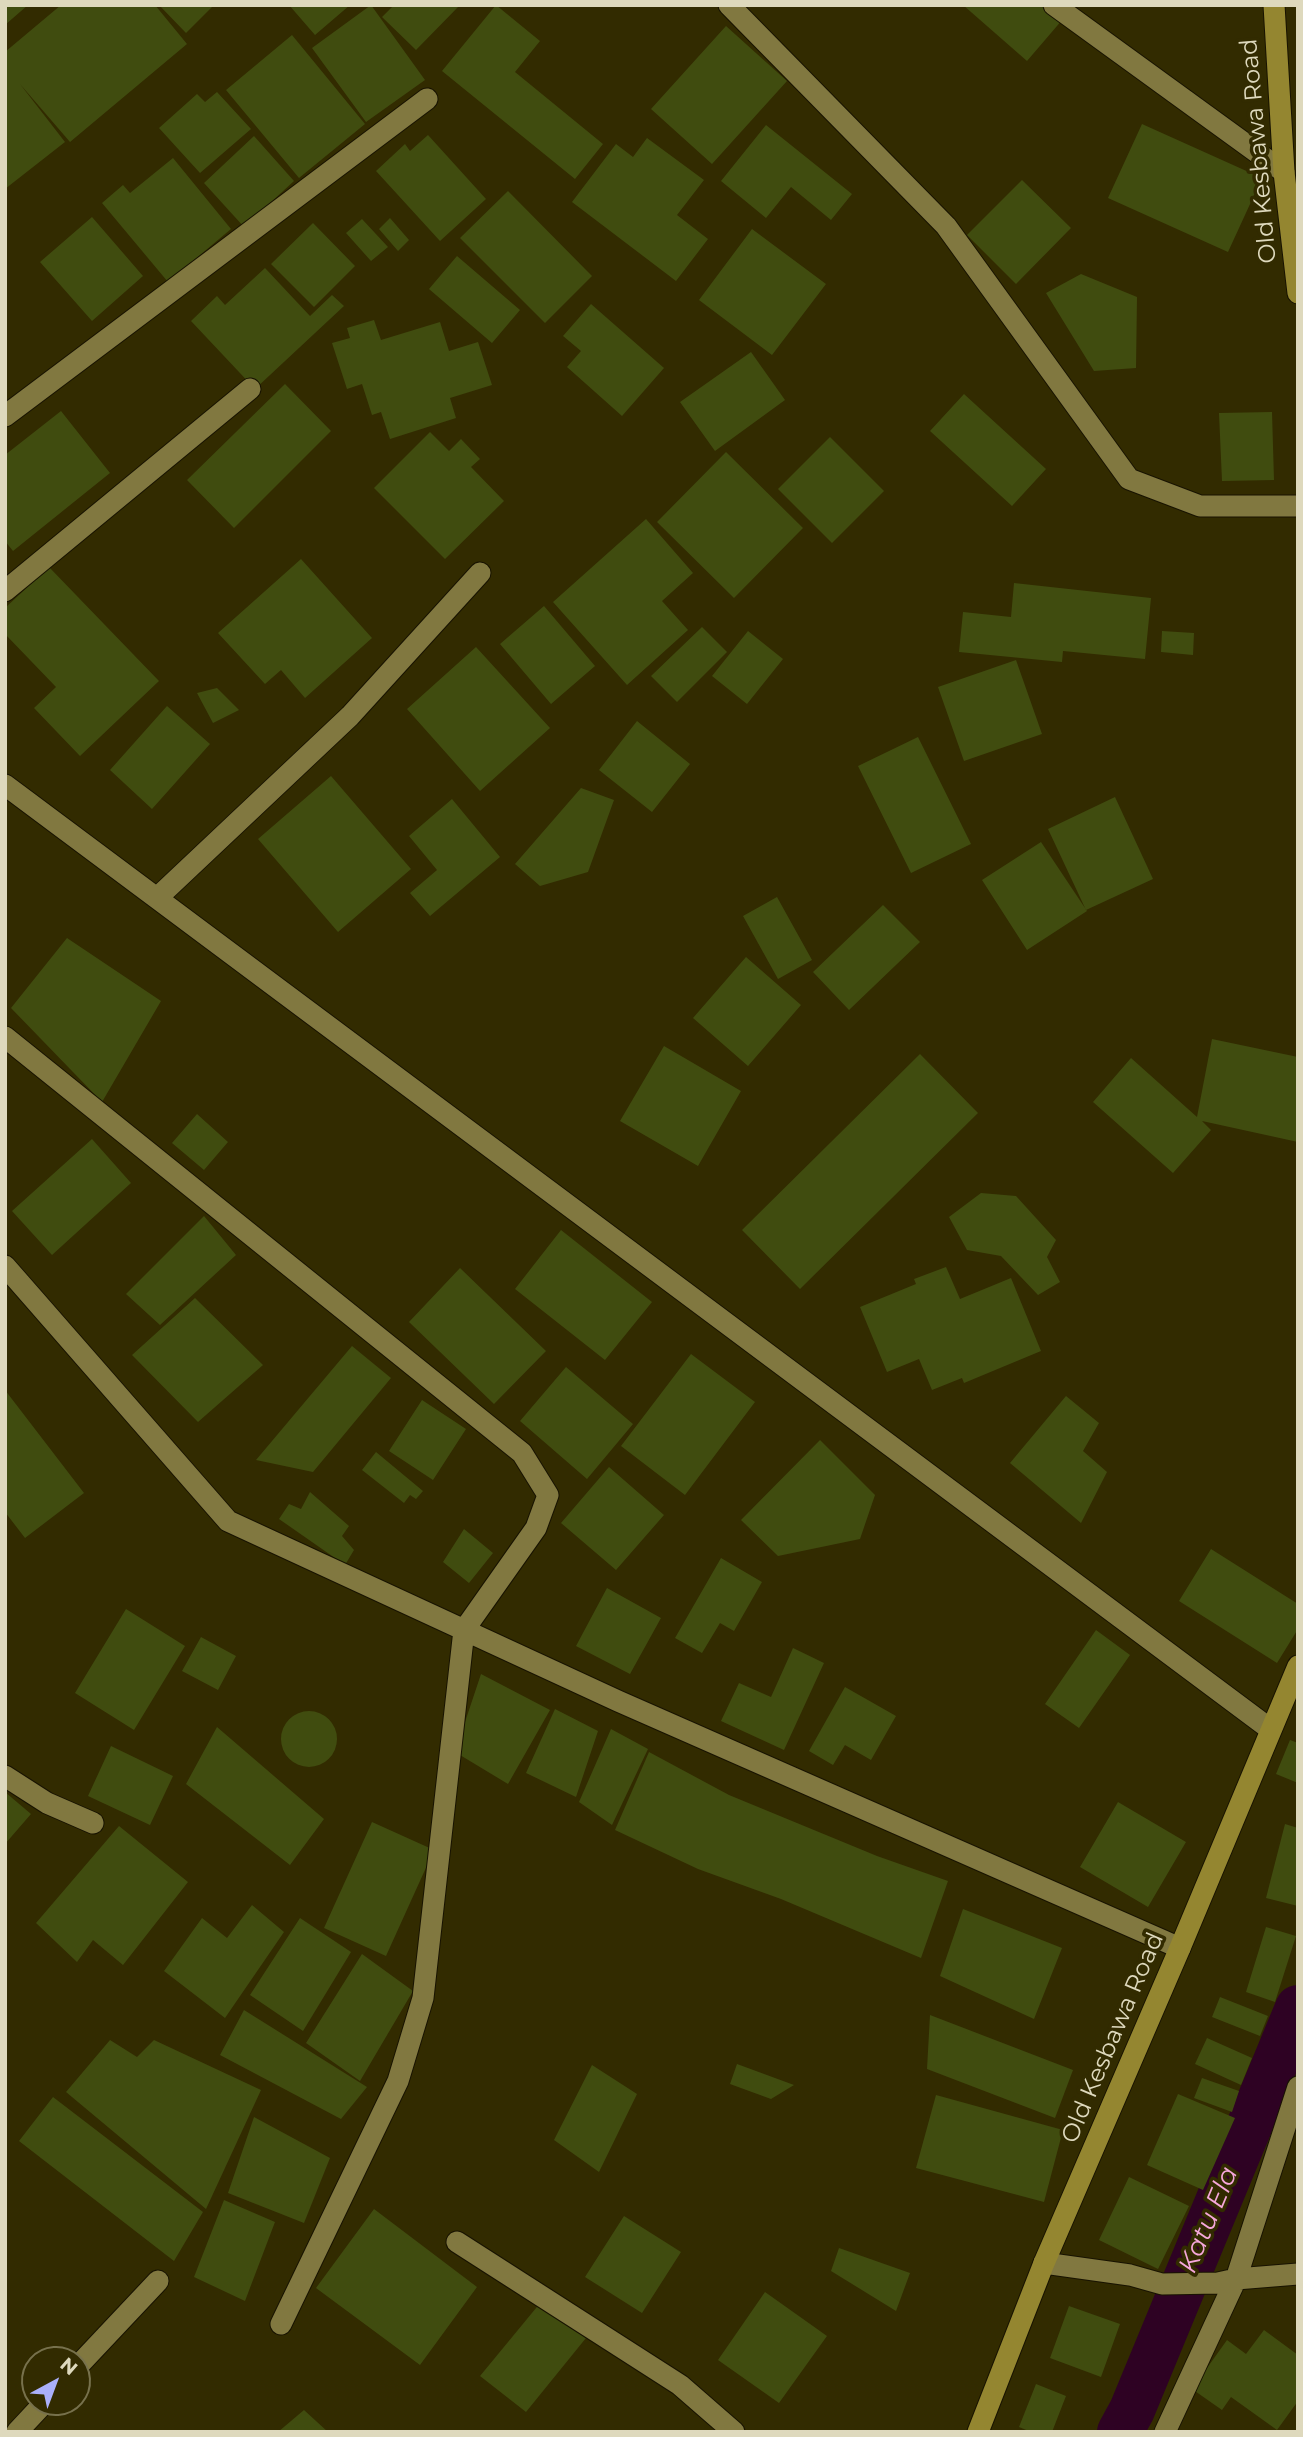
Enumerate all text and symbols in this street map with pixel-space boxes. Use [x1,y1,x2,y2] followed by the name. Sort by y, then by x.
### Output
[1235,37,1283,265] street label: Old Kesbawa Road
[1056,1928,1170,2148] street label: Old Kesbawa Road
[1173,2162,1245,2278] water label: Katu Ela
[21,2346,91,2416] north arrow
[55,2353,82,2380] text: N

